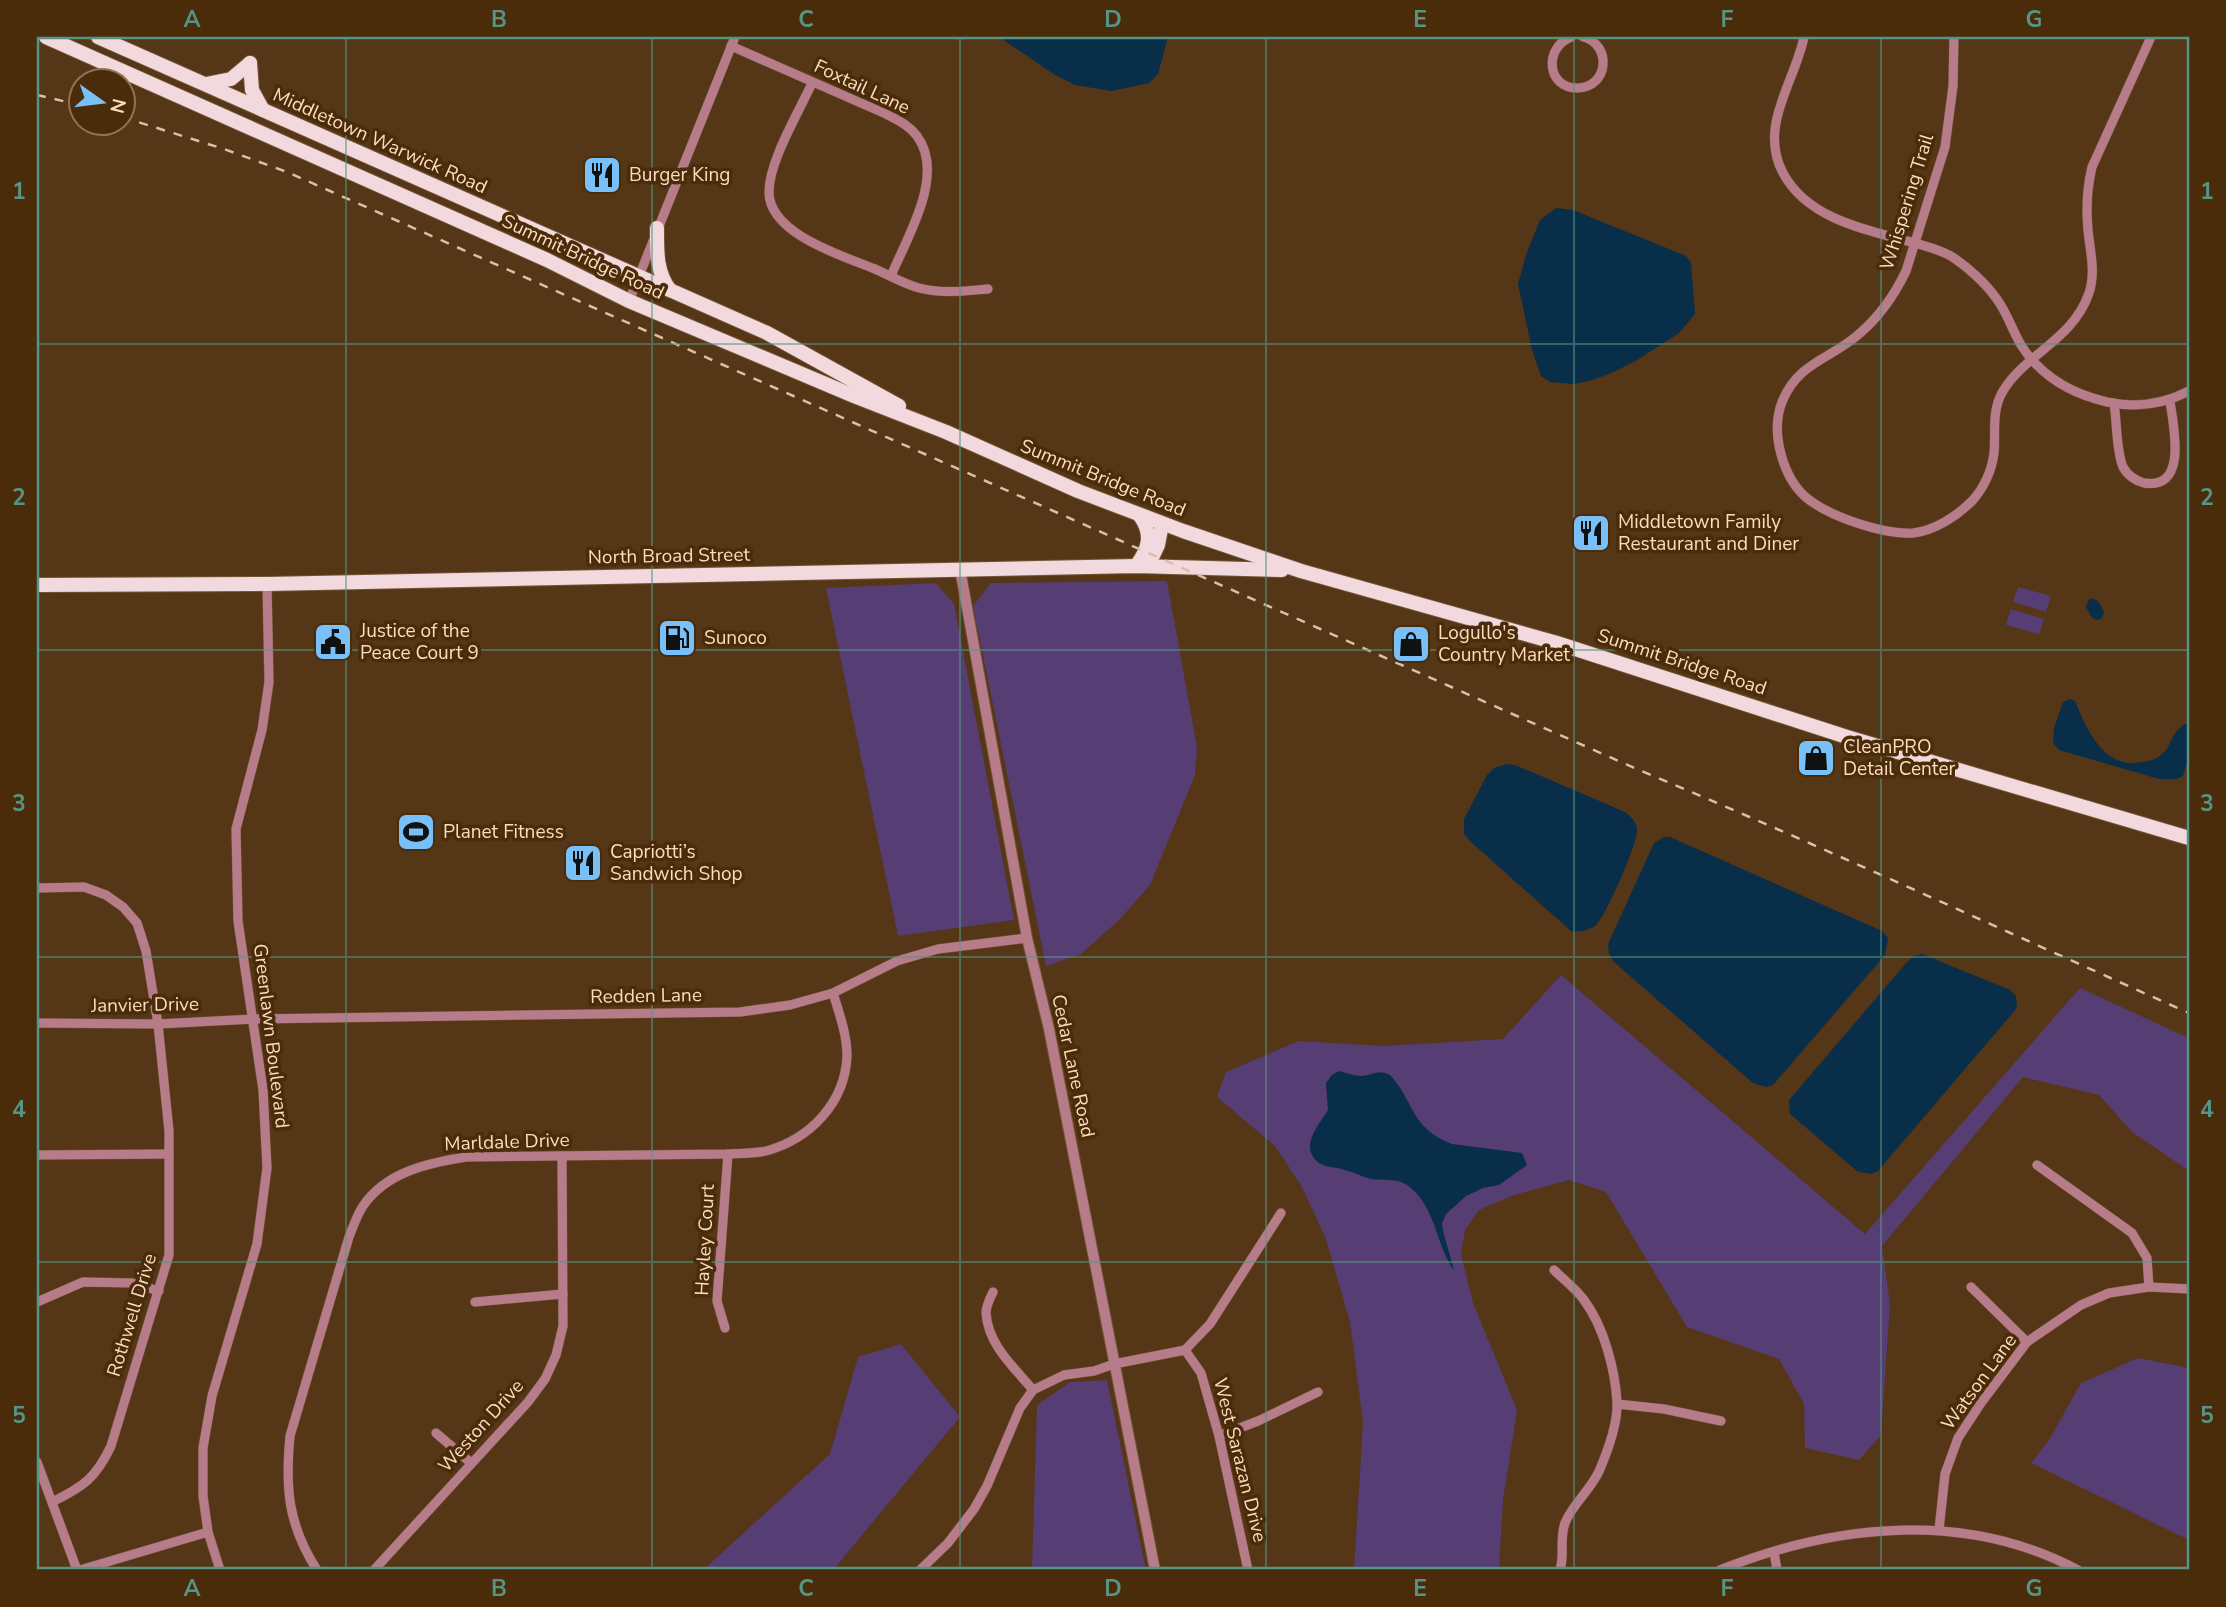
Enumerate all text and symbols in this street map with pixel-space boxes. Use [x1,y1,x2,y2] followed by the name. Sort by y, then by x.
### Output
[183,4,201,35] text: A
[491,4,507,35] text: B
[798,4,814,35] text: C
[1104,4,1122,35] text: D
[1413,4,1427,35] text: E
[1721,4,1734,35] text: F
[2026,4,2042,35] text: G
[810,53,914,121] street label: Foxtail Lane
[66,66,136,136] north arrow
[269,82,491,200] street label: Middletown Warwick Road
[103,96,132,116] text: N
[1874,130,1940,273] street label: Whispering Trail
[581,154,623,196] restaurant icon: Burger King
[629,162,730,188] place label: Burger King
[12,176,26,207] text: 1
[2200,176,2214,207] text: 1
[498,208,668,306] street label: Summit Bridge Road
[1016,433,1190,523] street label: Summit Bridge Road
[12,482,26,513] text: 2
[2200,482,2214,513] text: 2
[1618,509,1799,557] place label: Middletown Family Restaurant and Diner
[1570,512,1612,554] restaurant icon: Middletown Family Restaurant and Diner
[588,542,751,570] street label: North Broad Street
[656,617,698,659] fuel station icon: Sunoco
[359,618,479,666] place label: Justice of the Peace Court 9
[1438,620,1570,668] place label: Logullo's Country Market
[312,621,354,663] public building icon: Justice of the Peace Court 9
[1594,622,1770,702] street label: Summit Bridge Road
[1390,623,1432,665] shop icon: Logullo's Country Market
[704,625,767,651] place label: Sunoco
[1843,734,1956,782] place label: CleanPRO Detail Center
[1795,737,1837,779] shop icon: CleanPRO Detail Center
[12,788,26,819] text: 3
[2200,788,2214,819] text: 3
[395,811,437,853] sports icon: Planet Fitness
[443,819,564,845] place label: Planet Fitness
[610,839,743,887] place label: Capriotti’s Sandwich Shop
[562,842,604,884] restaurant icon: Capriotti’s Sandwich Shop
[247,942,295,1130] street label: Greenlawn Boulevard
[590,982,702,1010] street label: Redden Lane
[90,991,199,1019] street label: Janvier Drive
[1045,992,1101,1140] street label: Cedar Lane Road
[12,1094,26,1125] text: 4
[2200,1094,2214,1125] text: 4
[444,1127,570,1157] street label: Marldale Drive
[689,1183,721,1296] street label: Hayley Court
[101,1250,163,1380] street label: Rothwell Drive
[1935,1329,2023,1435] street label: Watson Lane
[432,1374,530,1478] street label: Weston Drive
[1207,1375,1273,1545] street label: West Sarazan Drive
[12,1400,26,1431] text: 5
[2200,1400,2214,1431] text: 5
[183,1573,201,1604] text: A
[491,1573,507,1604] text: B
[798,1573,814,1604] text: C
[1104,1573,1122,1604] text: D
[1413,1573,1427,1604] text: E
[1721,1573,1734,1604] text: F
[2026,1573,2042,1604] text: G

